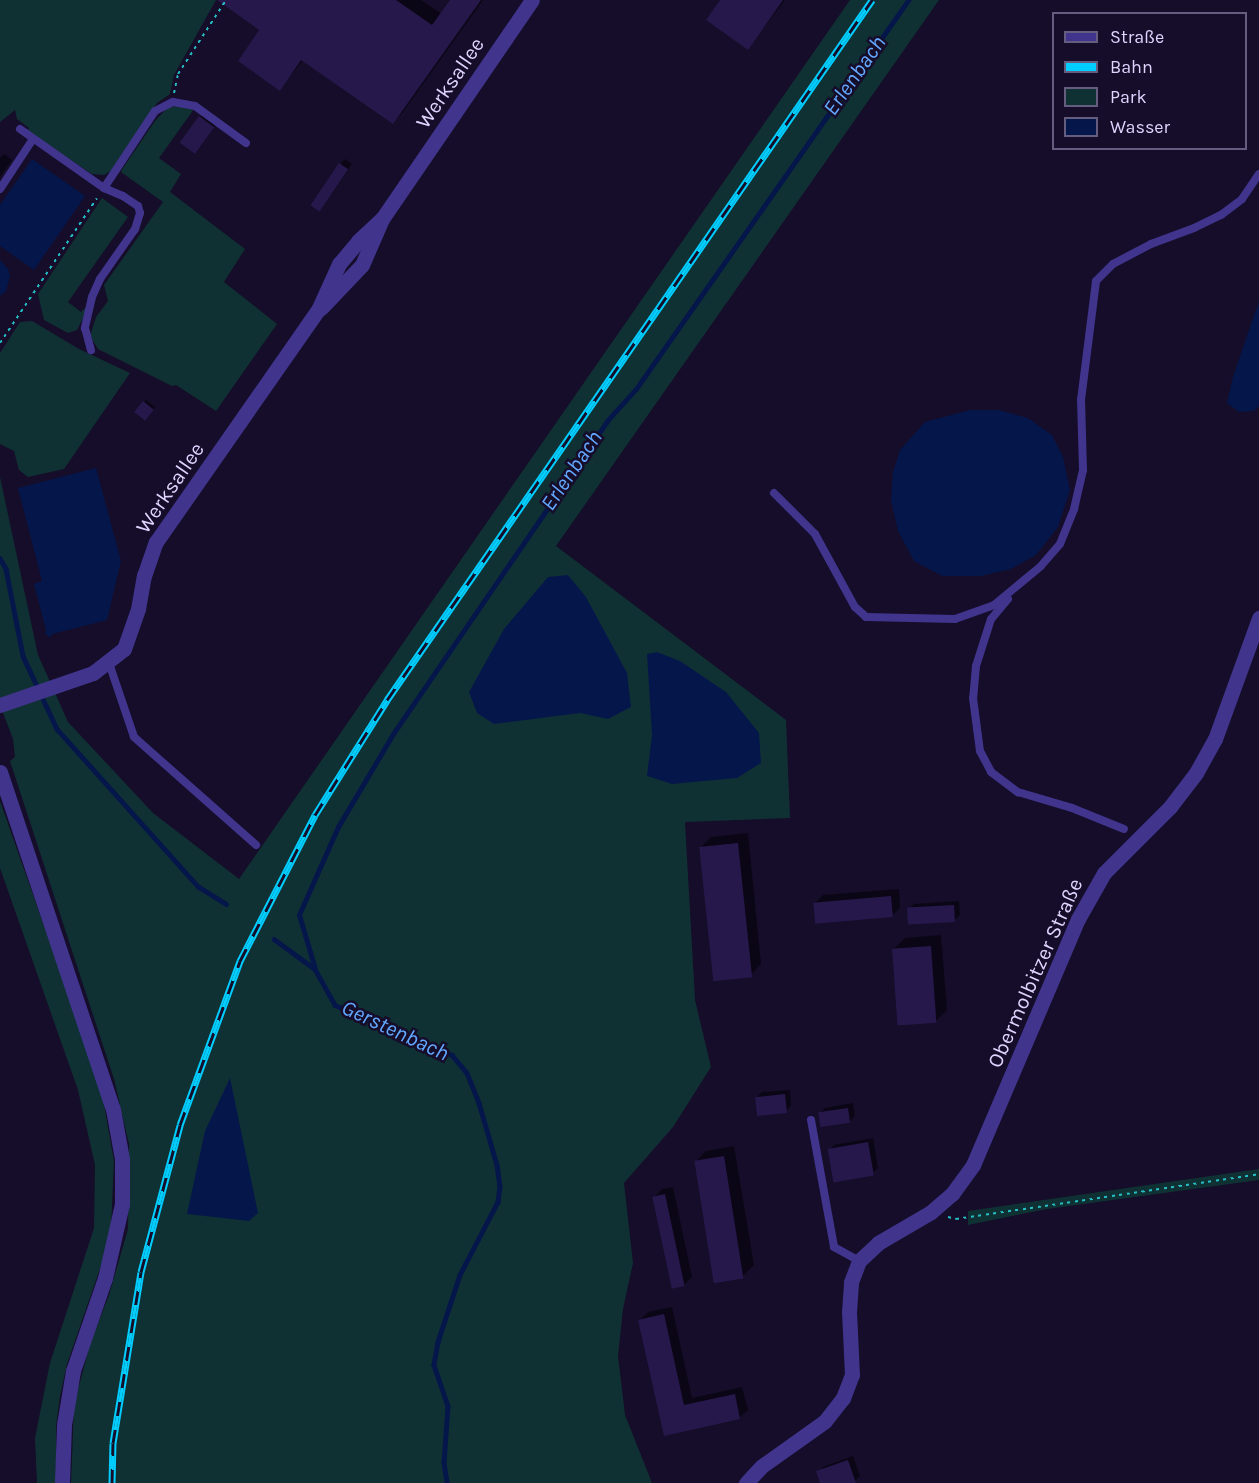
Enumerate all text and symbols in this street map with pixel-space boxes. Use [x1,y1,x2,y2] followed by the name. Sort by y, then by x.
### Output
[1052,12,1247,150] legend
[1110,26,1164,48] text: Straße
[818,31,892,121] water label: Erlenbach
[410,33,490,133] street label: Werksallee
[1110,56,1153,78] text: Bahn
[1110,86,1147,108] text: Park
[1110,116,1170,138] text: Wasser
[536,426,608,516] water label: Erlenbach
[130,438,210,538] street label: Werksallee
[982,874,1088,1072] street label: Obermolbitzer Straße
[337,995,453,1067] water label: Gerstenbach

